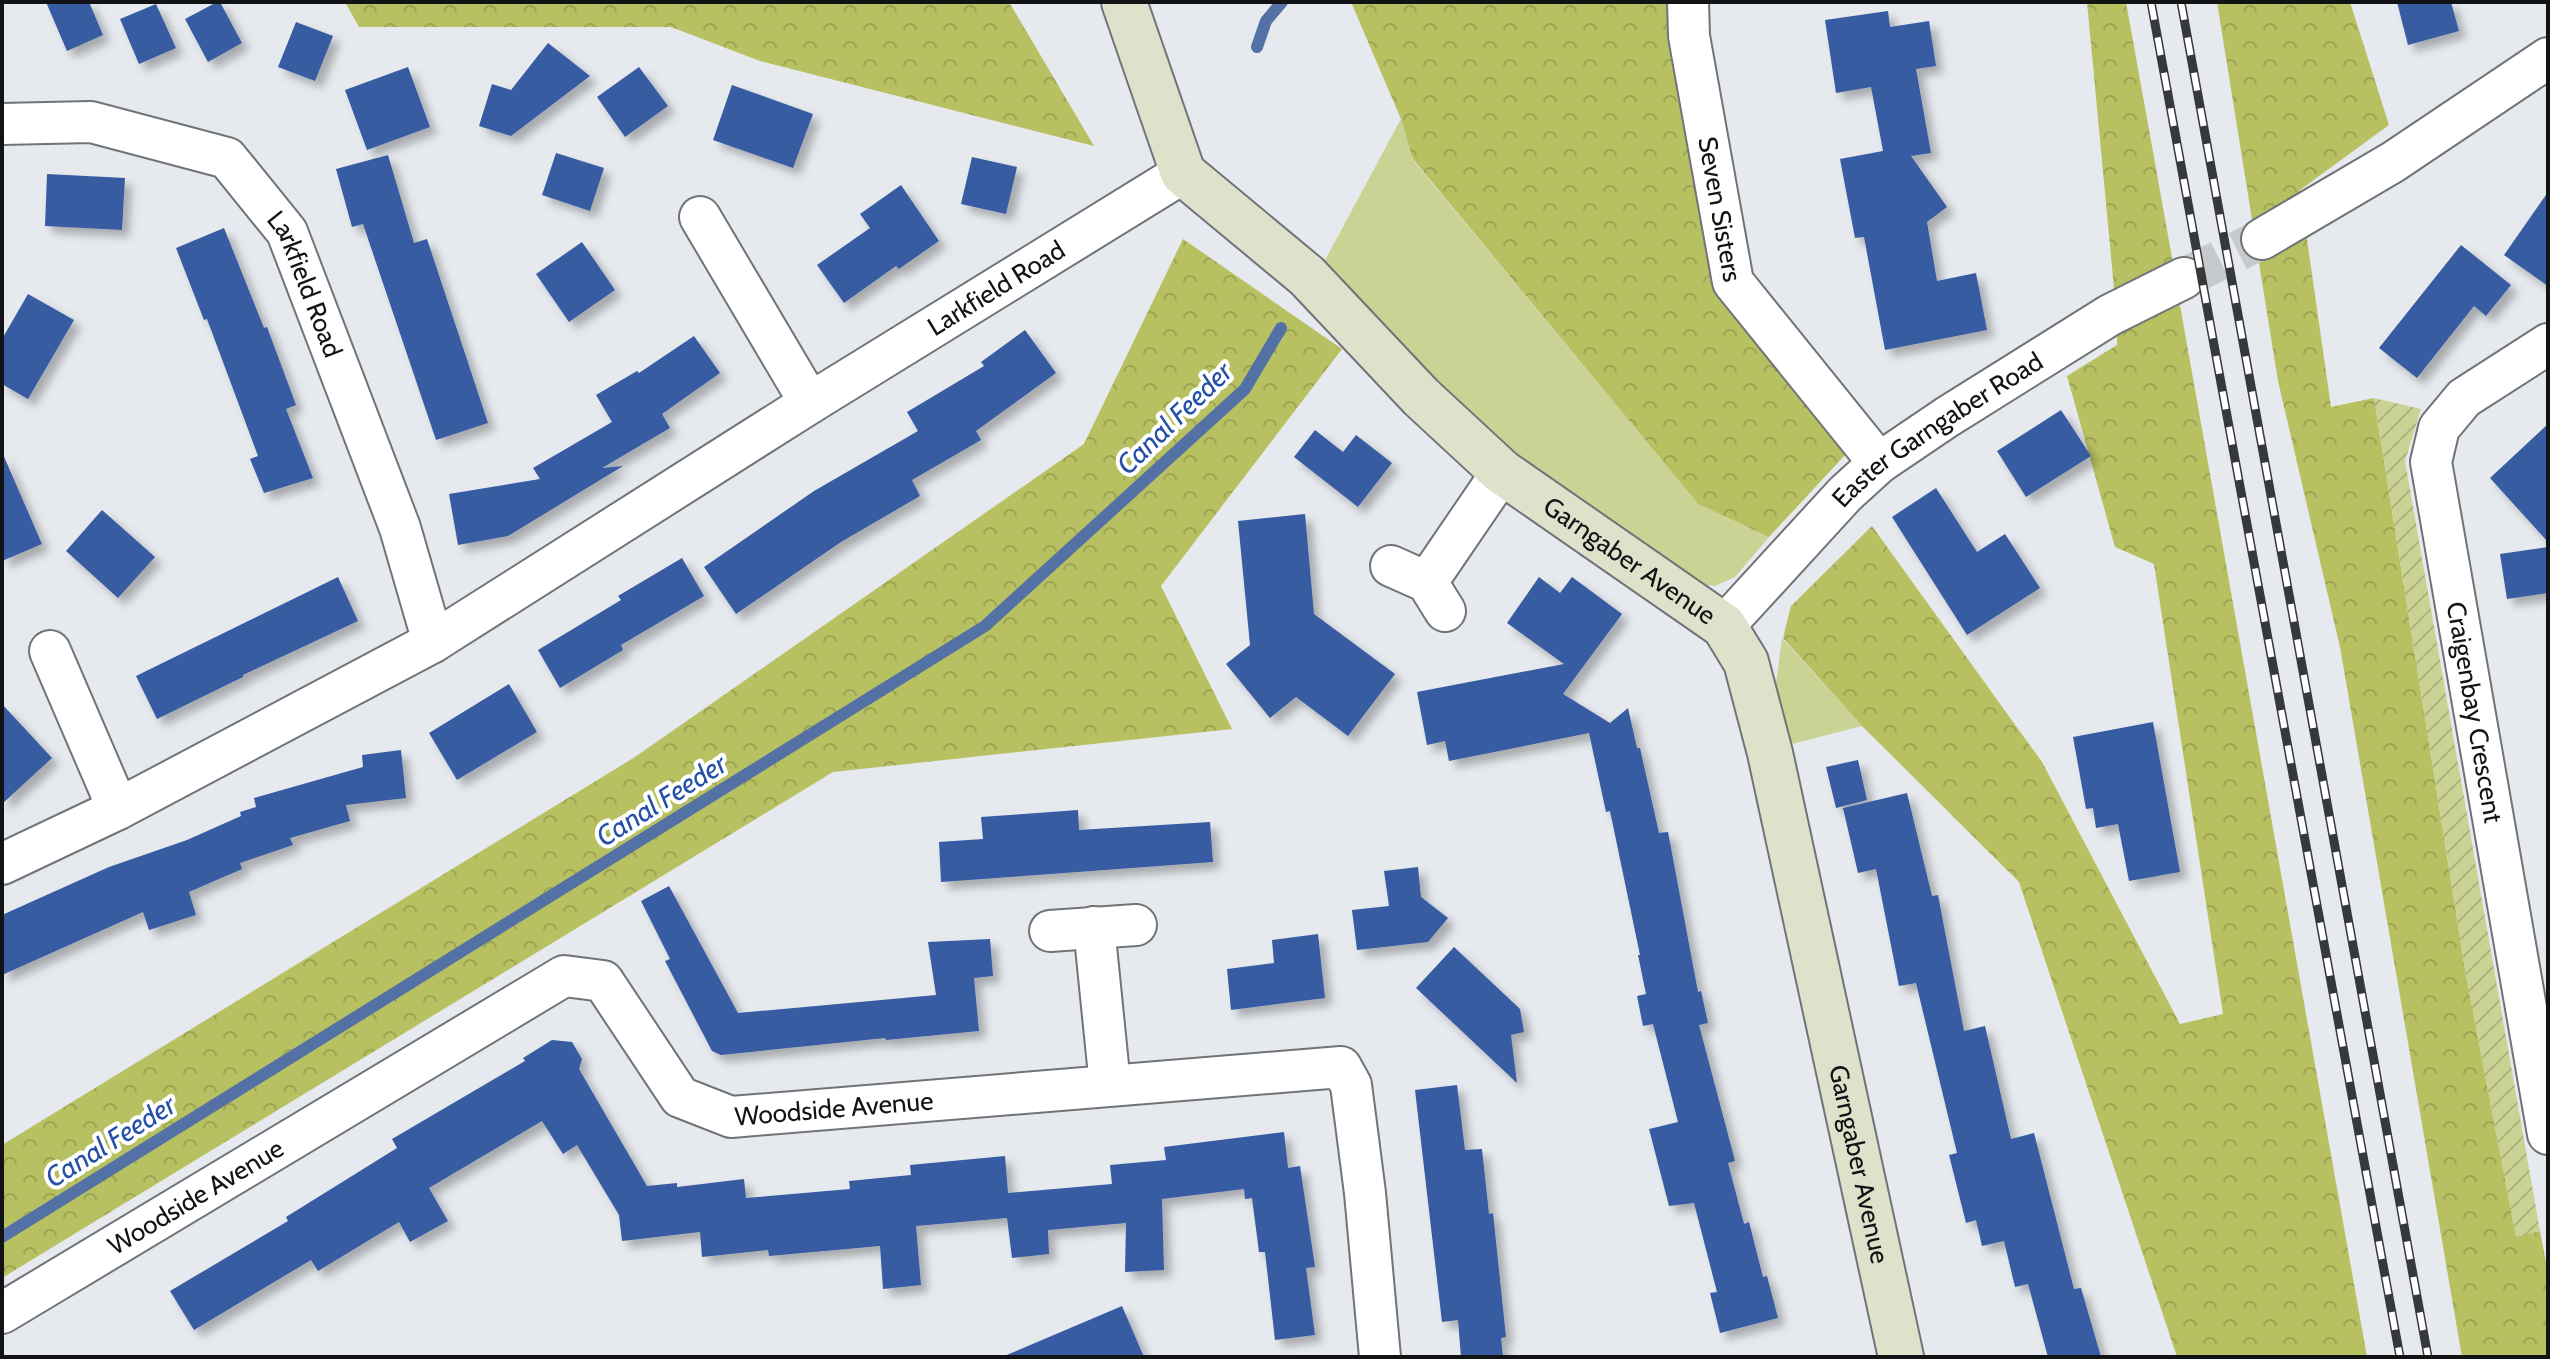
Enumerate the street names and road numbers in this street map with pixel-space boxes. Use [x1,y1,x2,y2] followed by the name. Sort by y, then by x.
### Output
[1691,134,1749,285] street label: Seven Sisters
[260,204,349,362] street label: Larkfield Road
[922,234,1071,343] street label: Larkfield Road
[1825,345,2049,514] street label: Easter Garngaber Road
[1537,490,1722,631] street label: Garngaber Avenue
[2440,599,2510,826] street label: Craigenbay Crescent
[1822,1062,1896,1267] street label: Garngaber Avenue
[734,1084,935,1133] street label: Woodside Avenue
[102,1132,289,1262] street label: Woodside Avenue

